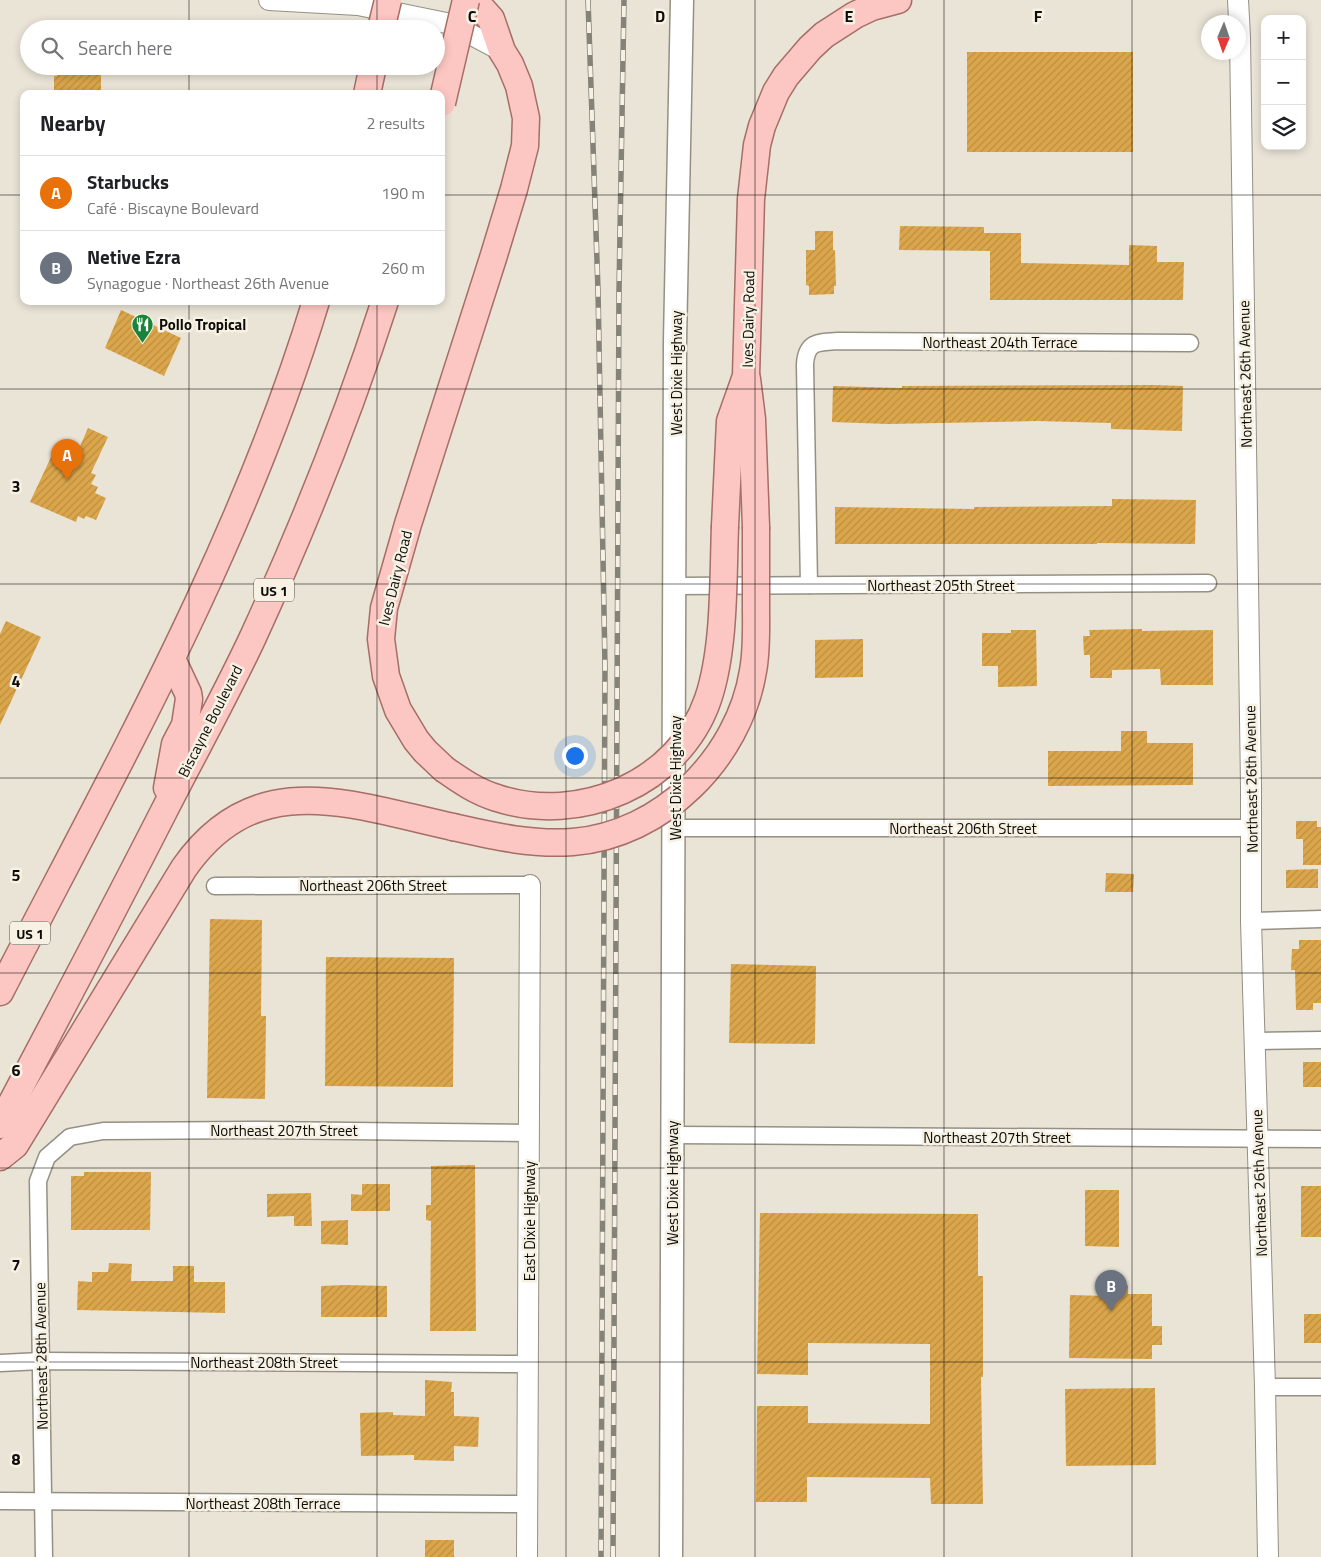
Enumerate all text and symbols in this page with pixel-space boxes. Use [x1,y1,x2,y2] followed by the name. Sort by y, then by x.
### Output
[468,4,477,28] text: C
[655,4,665,28] text: D
[845,4,854,28] text: E
[1034,4,1043,28] text: F
[1201,15,1246,60] north arrow
[1261,15,1306,150] map controls
[1261,15,1306,60] button: +
[20,20,445,75] search box
[78,33,172,62] text: Search here
[38,34,66,62] icon: search
[1261,60,1306,105] button: −
[1261,105,1306,150] button: layers
[40,107,105,139] text: Nearby
[366,111,425,135] text: 2 results
[87,167,169,196] text: Starbucks
[51,181,61,205] text: A
[381,181,425,205] text: 190 m
[87,196,259,220] text: Café · Biscayne Boulevard
[87,242,181,271] text: Netive Ezra
[51,256,61,280] text: B
[381,256,425,280] text: 260 m
[736,270,760,368] street label: Ives Dairy Road
[87,271,329,295] text: Synagogue · Northeast 26th Avenue
[1232,300,1258,448] street label: Northeast 26th Avenue
[665,310,688,436] street label: West Dixie Highway
[131,312,155,343] restaurant icon: Pollo Tropical
[159,313,246,336] place label: Pollo Tropical
[923,331,1077,354] street label: Northeast 204th Terrace
[51,439,83,480] pin: A
[12,474,20,498] text: 3
[372,528,418,628] street label: Ives Dairy Road
[867,574,1016,597] street label: Northeast 205th Street
[254,578,294,602] road number: US 1
[172,661,248,781] street label: Biscayne Boulevard
[12,669,21,693] text: 4
[1238,705,1264,853] street label: Northeast 26th Avenue
[664,715,687,841] street label: West Dixie Highway
[562,743,588,769] your location
[889,817,1038,840] street label: Northeast 206th Street
[12,863,21,887] text: 5
[299,874,448,897] street label: Northeast 206th Street
[10,921,50,944] road number: US 1
[12,1058,21,1082] text: 6
[1245,1109,1273,1257] street label: Northeast 26th Avenue
[210,1119,359,1142] street label: Northeast 207th Street
[661,1120,684,1246] street label: West Dixie Highway
[923,1126,1072,1149] street label: Northeast 207th Street
[518,1161,541,1281] street label: East Dixie Highway
[12,1253,20,1277] text: 7
[1095,1270,1127,1311] pin: B
[28,1282,54,1430] street label: Northeast 28th Avenue
[190,1351,339,1374] street label: Northeast 208th Street
[12,1447,21,1471] text: 8
[186,1492,340,1515] street label: Northeast 208th Terrace

